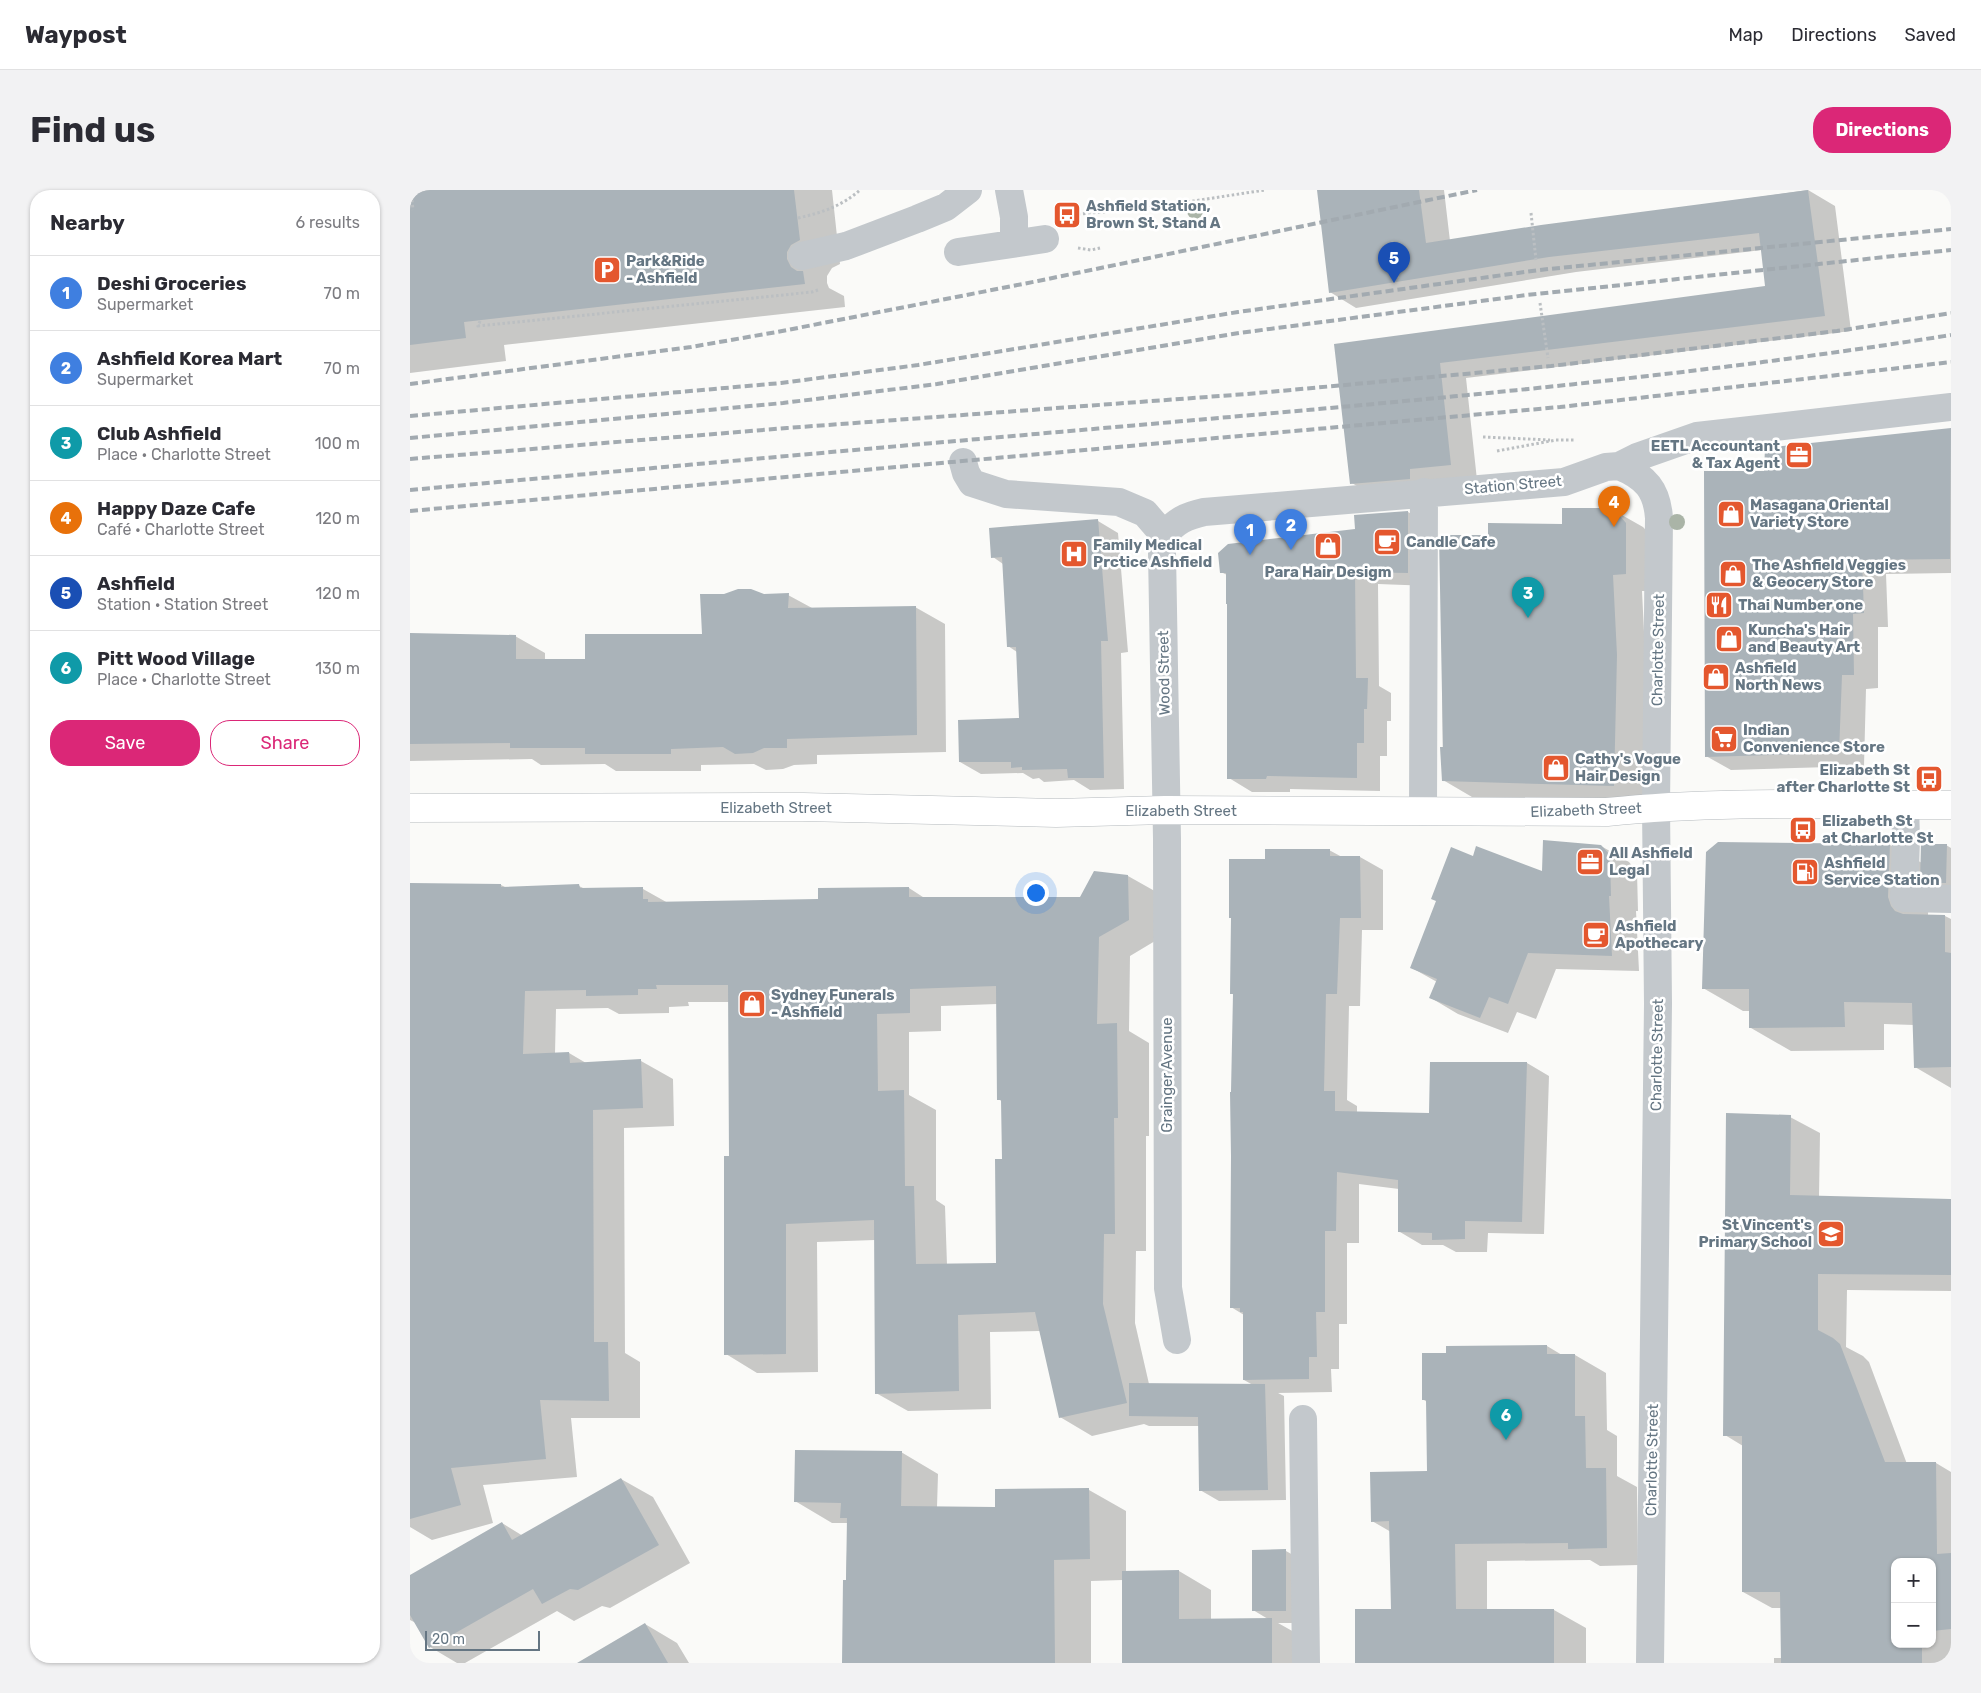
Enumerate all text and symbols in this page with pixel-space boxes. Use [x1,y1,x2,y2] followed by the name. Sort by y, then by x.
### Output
[25,21,127,49] text: Waypost
[1728,24,1763,46] text: Map
[1791,24,1877,46] text: Directions
[1905,24,1956,46] text: Saved
[1813,107,1951,153] button: Directions
[30,109,155,151] text: Find us
[1086,197,1221,232] place label: Ashfield Station, Brown St, Stand A
[1052,200,1082,230] bus stop icon: Ashfield Station, Brown St, Stand A
[50,210,125,235] text: Nearby
[295,213,360,232] text: 6 results
[1378,242,1410,283] pin: 5
[626,252,705,287] place label: Park&Ride - Ashfield
[592,255,622,285] parking icon: Park&Ride - Ashfield
[97,272,246,295] text: Deshi Groceries
[62,284,70,303] text: 1
[323,284,360,303] text: 70 m
[97,295,193,314] text: Supermarket
[97,347,282,370] text: Ashfield Korea Mart
[61,359,71,378] text: 2
[323,359,360,378] text: 70 m
[97,370,193,389] text: Supermarket
[97,422,221,445] text: Club Ashfield
[61,434,71,453] text: 3
[315,434,360,453] text: 100 m
[1651,437,1780,472] place label: EETL Accountant & Tax Agent
[1784,440,1814,470] office icon: EETL Accountant & Tax Agent
[97,445,271,464] text: Place · Charlotte Street
[1464,472,1563,498] street label: Station Street
[1598,486,1630,527] pin: 4
[1750,496,1889,531] place label: Masagana Oriental Variety Store
[97,497,255,520] text: Happy Daze Cafe
[1716,499,1746,529] shop icon: Masagana Oriental Variety Store
[61,509,71,528] text: 4
[315,509,360,528] text: 120 m
[1275,509,1307,550] pin: 2
[1234,514,1266,555] pin: 1
[97,520,264,539] text: Café · Charlotte Street
[1372,527,1402,557] cafe icon: Candle Cafe
[1313,531,1343,561] shop icon: Para Hair Desigm
[1406,533,1496,551] place label: Candle Cafe
[1093,536,1212,571] place label: Family Medical Prctice Ashfield
[1059,539,1089,569] hospital icon: Family Medical Prctice Ashfield
[1752,556,1906,591] place label: The Ashfield Veggies & Geocery Store
[1718,559,1748,589] shop icon: The Ashfield Veggies & Geocery Store
[1264,563,1392,581] place label: Para Hair Desigm
[97,572,175,595] text: Ashfield
[1512,577,1544,618] pin: 3
[61,584,71,603] text: 5
[315,584,360,603] text: 120 m
[1704,590,1734,620] restaurant icon: Thai Number one
[1648,593,1668,706] street label: Charlotte Street
[97,595,268,614] text: Station · Station Street
[1738,596,1863,614] place label: Thai Number one
[1748,621,1860,656] place label: Kuncha's Hair and Beauty Art
[1714,624,1744,654] shop icon: Kuncha's Hair and Beauty Art
[1154,630,1174,716] street label: Wood Street
[97,647,255,670] text: Pitt Wood Village
[61,659,71,678] text: 6
[315,659,360,678] text: 130 m
[1735,659,1822,694] place label: Ashfield North News
[1701,662,1731,692] shop icon: Ashfield North News
[97,670,271,689] text: Place · Charlotte Street
[50,720,200,766] button: Save
[210,720,360,766] button: Share
[1743,721,1885,756] place label: Indian Convenience Store
[1709,724,1739,754] supermarket icon: Indian Convenience Store
[1575,750,1681,785] place label: Cathy's Vogue Hair Design
[1541,753,1571,783] shop icon: Cathy's Vogue Hair Design
[1777,761,1910,796] place label: Elizabeth St after Charlotte St
[1914,764,1944,794] bus stop icon: Elizabeth St after Charlotte St
[720,799,832,817] street label: Elizabeth Street
[1530,799,1642,821] street label: Elizabeth Street
[1125,802,1237,820] street label: Elizabeth Street
[1822,812,1933,847] place label: Elizabeth St at Charlotte St
[1788,815,1818,845] bus stop icon: Elizabeth St at Charlotte St
[1609,844,1693,879] place label: All Ashfield Legal
[1575,847,1605,877] office icon: All Ashfield Legal
[1824,854,1940,889] place label: Ashfield Service Station
[1790,857,1820,887] fuel station icon: Ashfield Service Station
[1023,880,1049,906] your location
[1615,917,1704,952] place label: Ashfield Apothecary
[1581,920,1611,950] cafe icon: Ashfield Apothecary
[771,986,895,1021] place label: Sydney Funerals - Ashfield
[737,989,767,1019] shop icon: Sydney Funerals - Ashfield
[1647,998,1667,1111] street label: Charlotte Street
[1158,1017,1176,1133] street label: Grainger Avenue
[1698,1216,1812,1251] place label: St Vincent's Primary School
[1816,1219,1846,1249] school or university icon: St Vincent's Primary School
[1490,1399,1522,1440] pin: 6
[1642,1403,1662,1516] street label: Charlotte Street
[1891,1558,1936,1648] map controls
[1891,1558,1936,1603] button: +
[1891,1603,1936,1648] button: −
[425,1628,540,1651] scale bar
[432,1631,465,1648] text: 20 m

